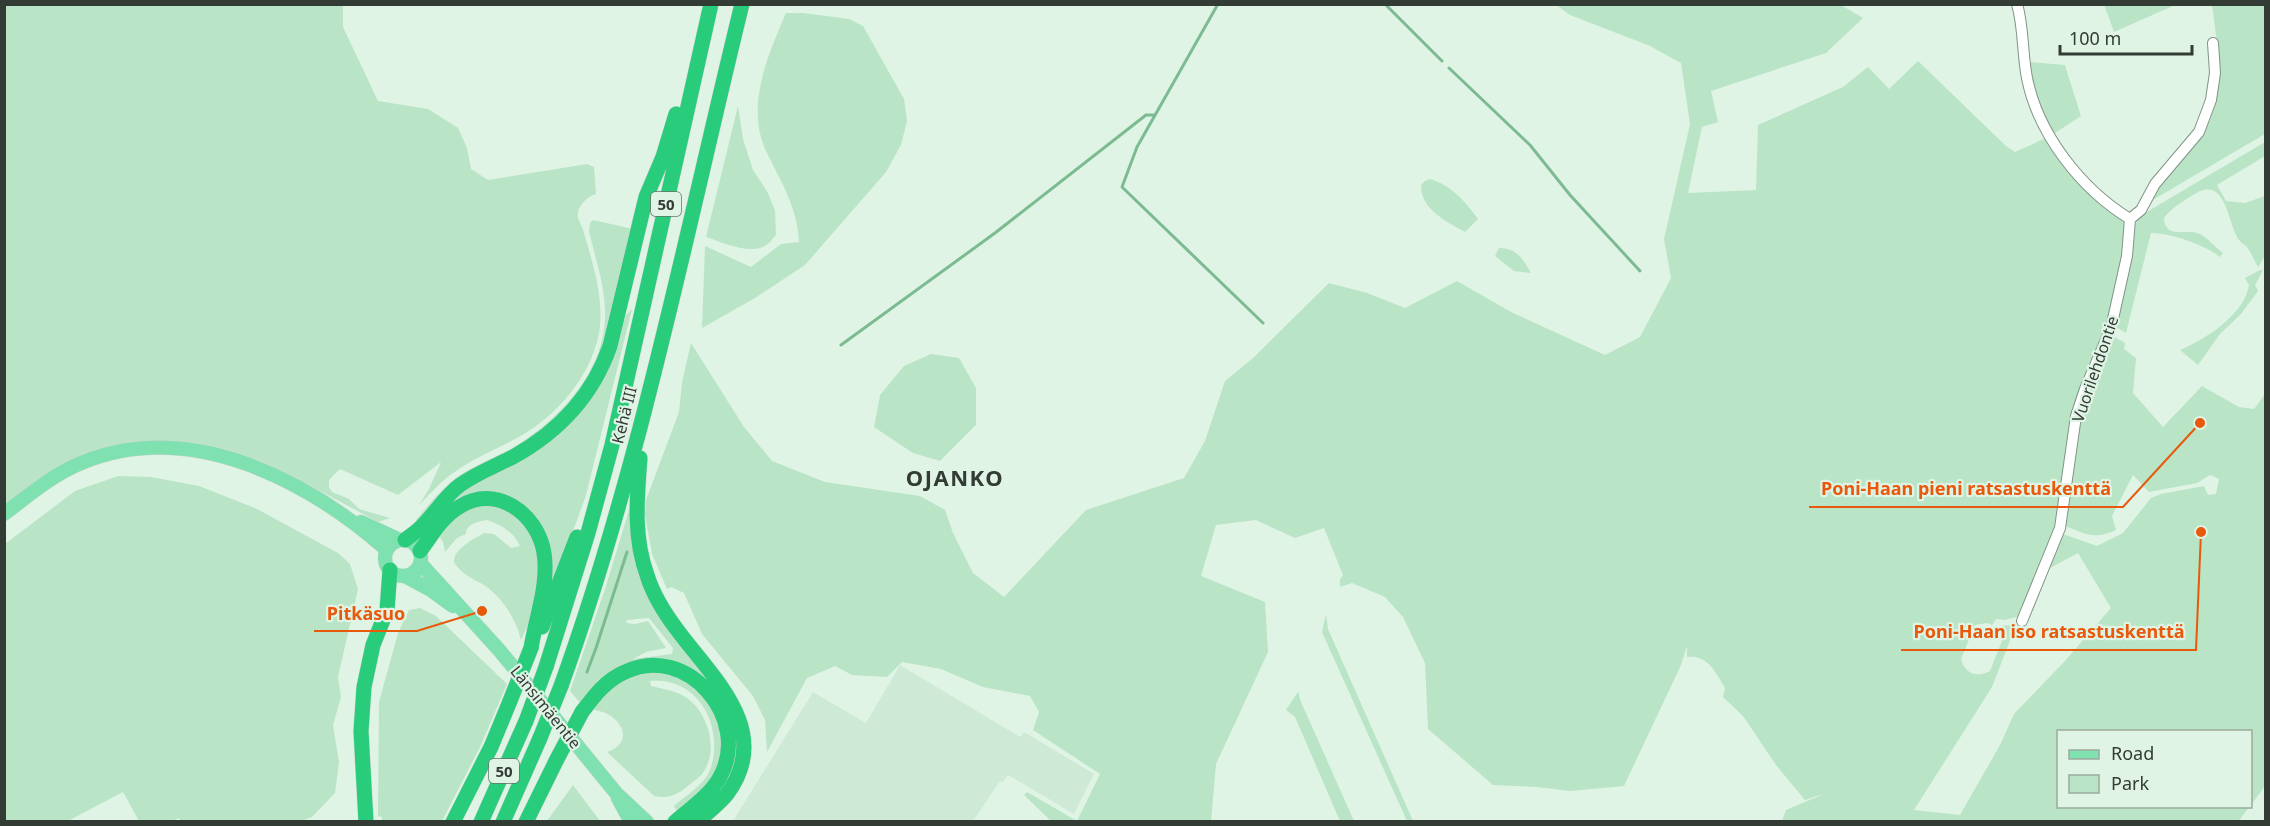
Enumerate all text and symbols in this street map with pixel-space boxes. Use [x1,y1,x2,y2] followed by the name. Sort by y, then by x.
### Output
[2060,18,2192,56] scale bar
[2069,26,2121,50] text: 100 m
[651,192,681,216] road number: 50
[2067,313,2123,425] street label: Vuorilehdontie
[606,384,642,446] street label: Kehä III
[906,462,1004,492] district label: OJANKO
[1809,471,2123,507] callout: Poni-Haan pieni ratsastuskenttä
[1821,476,2111,500] text: Poni-Haan pieni ratsastuskenttä
[314,595,417,631] callout: Pitkäsuo
[327,601,405,625] text: Pitkäsuo
[1901,614,2196,650] callout: Poni-Haan iso ratsastuskenttä
[1913,619,2185,643] text: Poni-Haan iso ratsastuskenttä
[506,661,586,753] street label: Länsimäentie
[2057,730,2252,808] legend
[2111,741,2154,765] text: Road
[489,759,519,783] road number: 50
[2111,771,2149,795] text: Park

